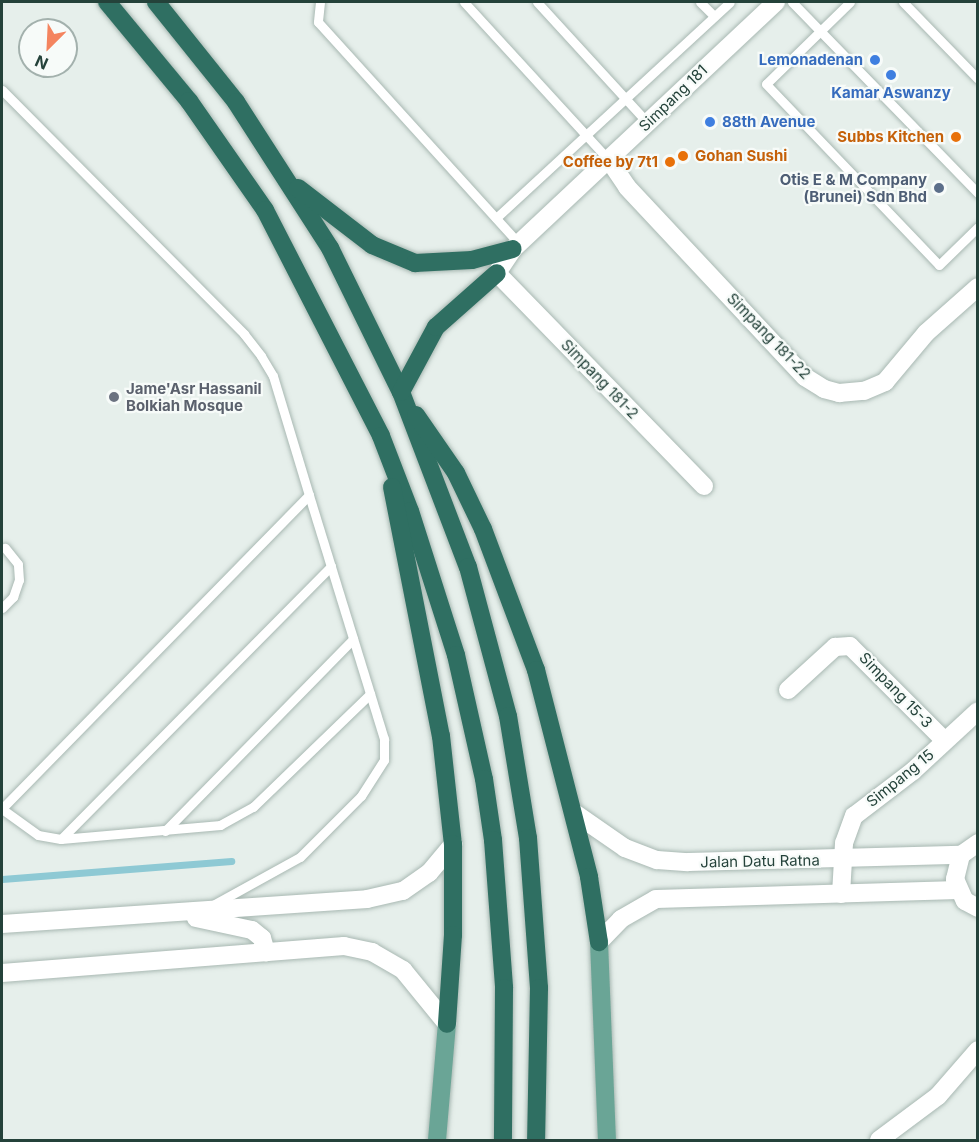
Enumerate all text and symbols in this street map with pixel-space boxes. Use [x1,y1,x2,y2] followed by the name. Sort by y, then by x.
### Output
[18,18,78,78] north arrow
[32,51,51,74] text: N
[759,51,863,69] place label: Lemonadenan
[868,53,882,67] marker: Lemonadenan
[635,61,711,135] street label: Simpang 181
[884,68,898,82] marker: Kamar Aswanzy
[831,84,951,102] place label: Kamar Aswanzy
[722,113,815,131] place label: 88th Avenue
[703,115,717,129] marker: 88th Avenue
[837,128,944,146] place label: Subbs Kitchen
[949,130,963,144] marker: Subbs Kitchen
[695,147,787,165] place label: Gohan Sushi
[676,149,690,163] marker: Gohan Sushi
[563,153,658,171] place label: Coffee by 7t1
[663,155,677,169] marker: Coffee by 7t1
[780,170,927,205] place label: Otis E & M Company (Brunei) Sdn Bhd
[932,181,946,195] marker: Otis E & M Company (Brunei) Sdn Bhd
[723,289,815,383] street label: Simpang 181-22
[558,336,642,422] street label: Simpang 181-2
[126,379,262,414] place label: Jame'Asr Hassanil Bolkiah Mosque
[107,390,121,404] marker: Jame'Asr Hassanil Bolkiah Mosque
[856,649,936,731] street label: Simpang 15-3
[863,745,937,811] street label: Simpang 15
[700,851,820,871] street label: Jalan Datu Ratna

